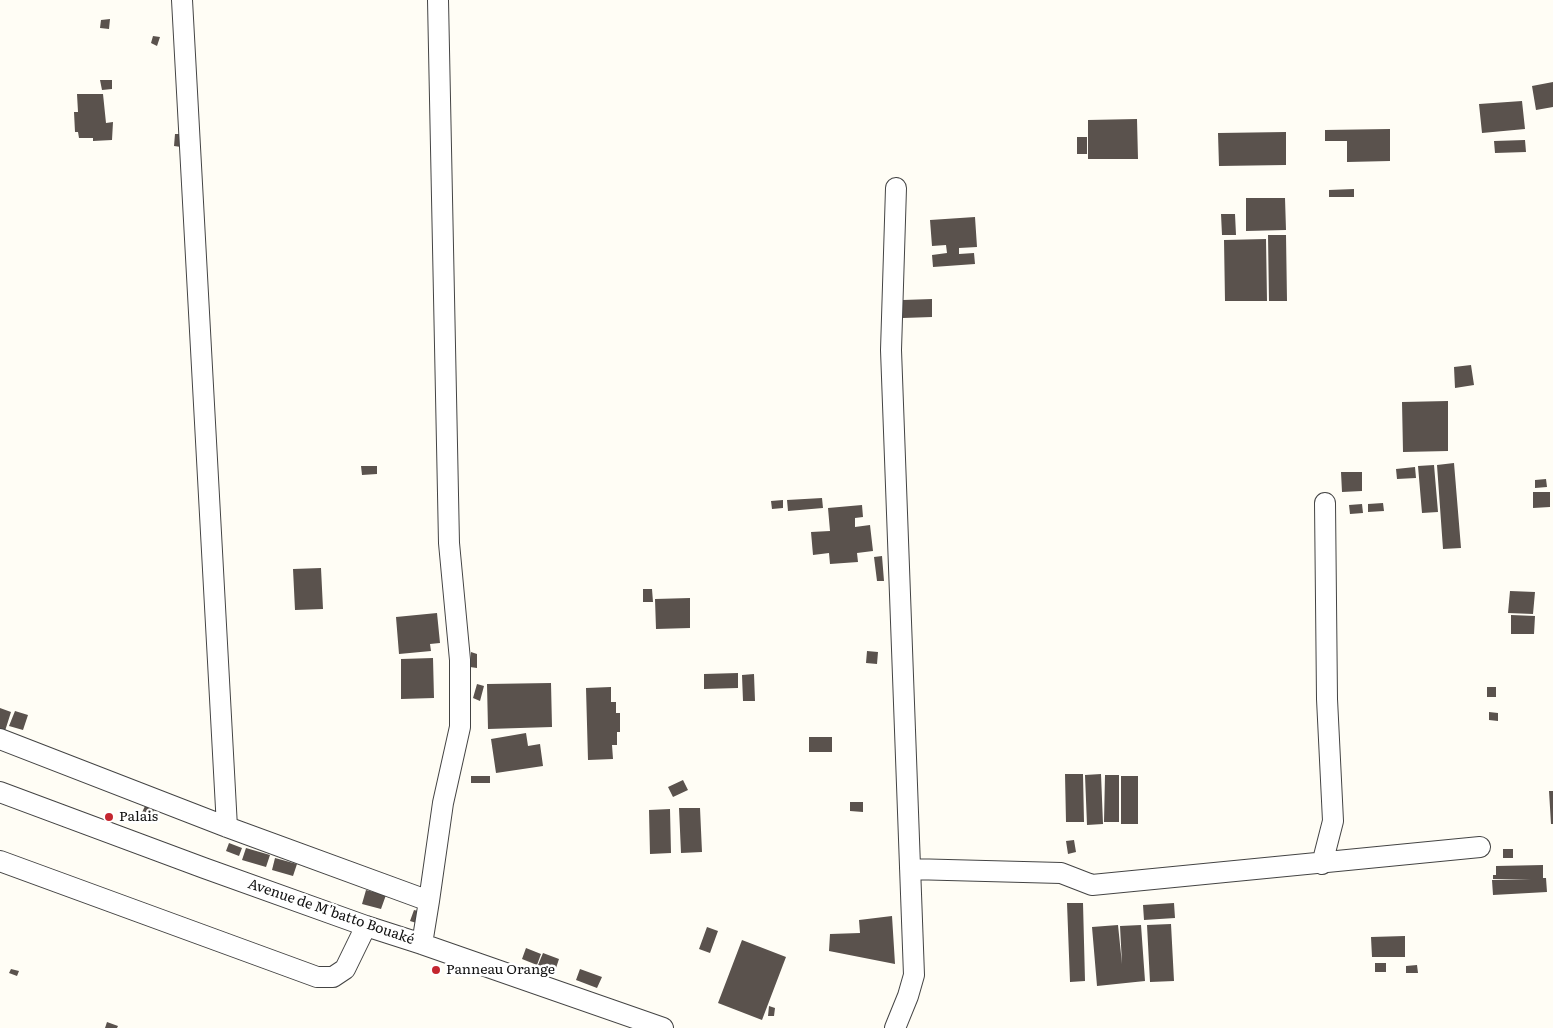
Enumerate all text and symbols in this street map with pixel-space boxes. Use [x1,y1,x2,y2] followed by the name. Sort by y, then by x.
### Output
[119,809,158,825] place label: Palais
[103,811,115,823] marker: Palais
[246,876,416,948] street label: Avenue de M'batto Bouaké
[446,962,555,978] place label: Panneau Orange
[430,964,442,976] marker: Panneau Orange

